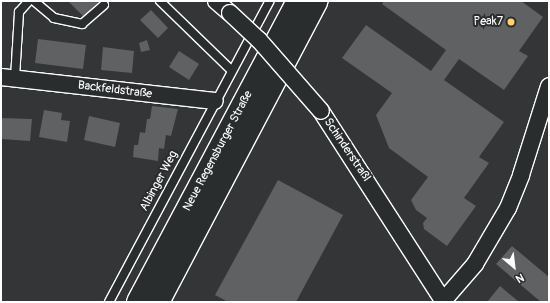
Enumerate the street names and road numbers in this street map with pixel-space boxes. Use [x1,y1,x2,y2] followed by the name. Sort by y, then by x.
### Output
[77,78,153,102] street label: Backfeldstraße
[180,88,256,214] street label: Neue Regensburger Straße
[321,116,373,184] street label: Schinderstraßl
[137,148,181,214] street label: Albinger Weg

